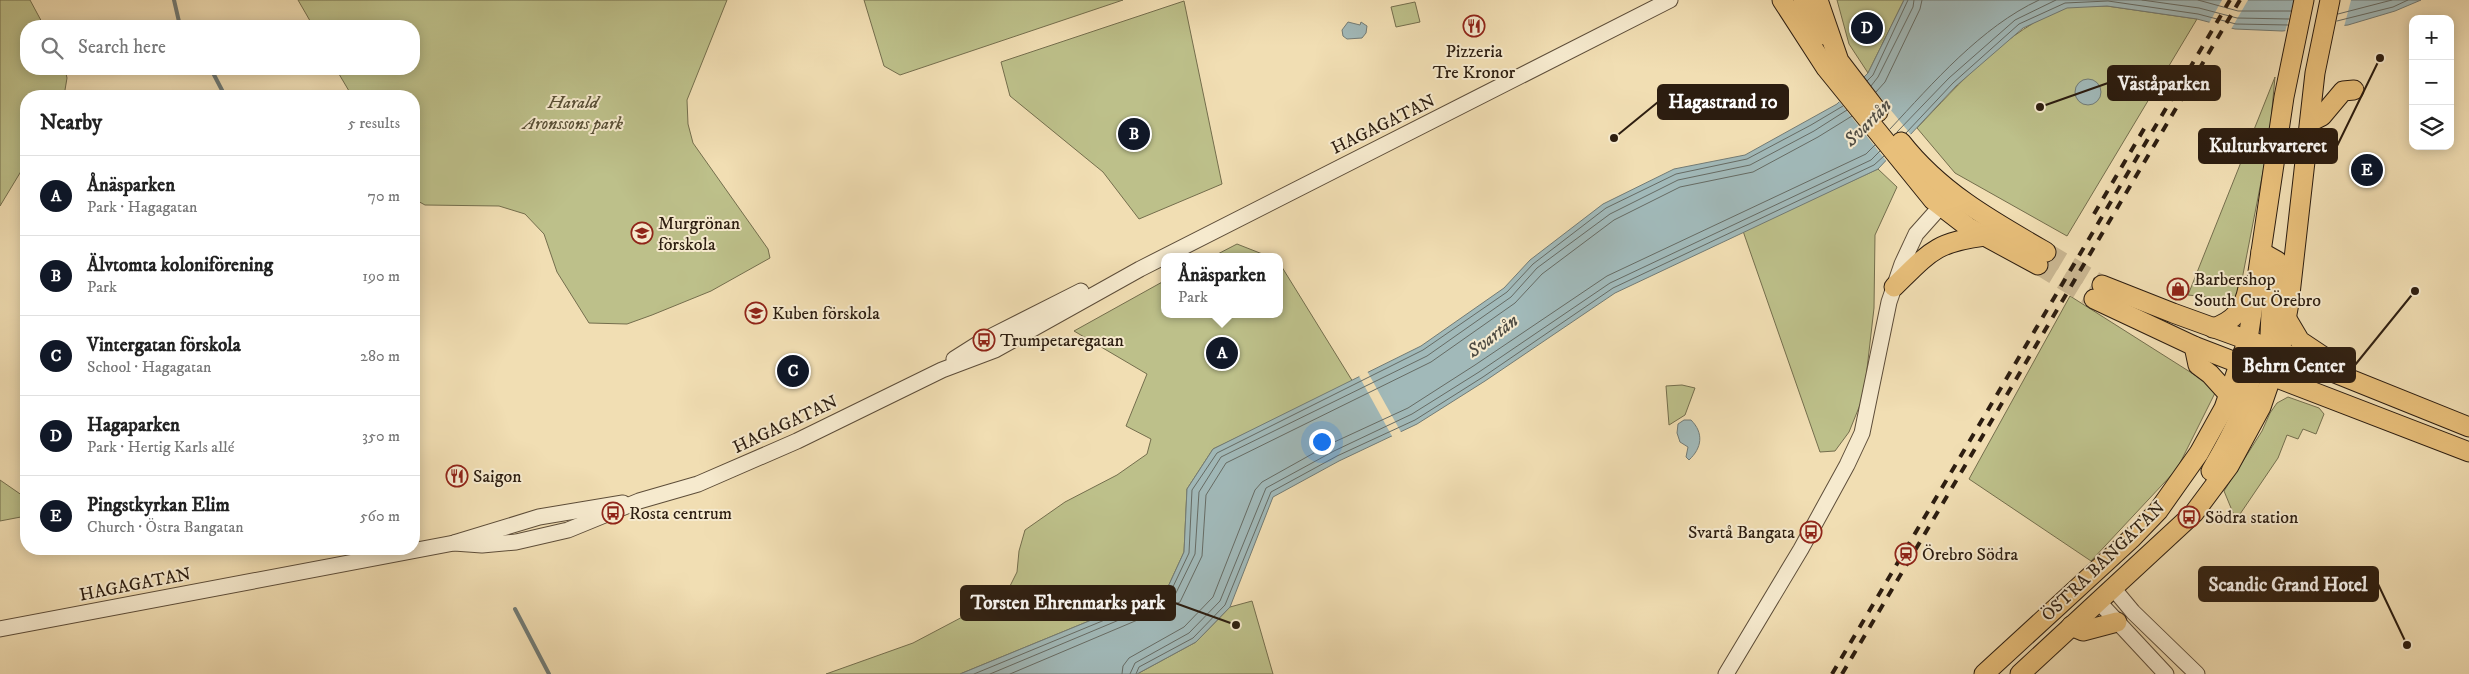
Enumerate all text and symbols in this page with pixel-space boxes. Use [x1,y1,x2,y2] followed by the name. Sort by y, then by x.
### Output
[1851,9,1883,47] pin: D
[1462,14,1486,38] restaurant icon: Pizzeria Tre Kronor
[2409,15,2454,150] map controls
[2409,15,2454,60] button: +
[20,20,420,75] search box
[38,34,66,62] icon: search
[78,36,166,59] text: Search here
[1433,41,1516,84] place label: Pizzeria Tre Kronor
[2409,60,2454,105] button: −
[2108,66,2220,100] callout: Väståparken
[2117,73,2211,96] text: Väståparken
[1658,85,1788,119] callout: Hagastrand 10
[1328,90,1439,160] street label: HAGAGATAN
[1668,91,1778,114] text: Hagastrand 10
[521,92,623,135] park label: Harald Aronssons park
[1839,94,1897,153] water label: Svartån
[2409,105,2454,150] button: layers
[40,110,102,136] text: Nearby
[348,113,400,133] text: 5 results
[1118,115,1150,153] pin: B
[2199,129,2337,163] callout: Kulturkvarteret
[2209,135,2328,158] text: Kulturkvarteret
[2351,151,2383,189] pin: E
[87,174,175,197] text: Ånäsparken
[51,186,61,206] text: A
[368,186,400,206] text: 70 m
[87,197,197,217] text: Park · Hagagatan
[658,213,741,256] place label: Murgrönan förskola
[630,221,654,245] school or university icon: Murgrönan förskola
[1161,253,1283,318] popup
[87,254,273,277] text: Älvtomta koloniförening
[1178,264,1266,287] text: Ånäsparken
[51,266,61,286] text: B
[362,266,400,286] text: 190 m
[2194,269,2321,312] place label: Barbershop South Cut Örebro
[87,277,117,297] text: Park
[2166,277,2190,301] shop icon: Barbershop South Cut Örebro
[1178,287,1208,307] text: Park
[744,301,768,325] school or university icon: Kuben förskola
[772,303,880,325] place label: Kuben förskola
[1462,309,1523,364] water label: Svartån
[972,328,996,352] bus stop icon: Trumpetaregatan
[1000,330,1125,352] place label: Trumpetaregatan
[87,334,241,357] text: Vintergatan förskola
[1206,334,1238,372] pin: A
[51,346,61,366] text: C
[360,346,400,366] text: 280 m
[2233,348,2355,382] callout: Behrn Center
[777,352,809,390] pin: C
[2243,355,2346,378] text: Behrn Center
[87,357,211,377] text: School · Hagagatan
[729,391,842,459] street label: HAGAGATAN
[87,414,180,437] text: Hagaparken
[50,426,62,446] text: D
[362,426,400,446] text: 350 m
[1309,429,1335,455] your location
[87,437,234,457] text: Park · Hertig Karls allé
[445,464,469,488] restaurant icon: Saigon
[473,466,522,488] place label: Saigon
[87,494,230,517] text: Pingstkyrkan Elim
[2037,497,2170,626] street label: ÖSTRA BANGATAN
[601,501,625,525] bus stop icon: Rosta centrum
[629,503,732,525] place label: Rosta centrum
[2177,505,2201,529] bus stop icon: Södra station
[50,506,62,526] text: E
[360,506,400,526] text: 560 m
[2205,507,2299,529] place label: Södra station
[87,517,244,537] text: Church · Östra Bangatan
[1799,520,1823,544] bus stop icon: Svartå Bangata
[1688,522,1795,544] place label: Svartå Bangata
[1894,542,1918,566] station icon: Örebro Södra
[1922,544,2018,566] place label: Örebro Södra
[77,563,193,607] street label: HAGAGATAN
[2199,567,2378,601] callout: Scandic Grand Hotel
[2208,574,2368,597] text: Scandic Grand Hotel
[961,586,1175,620] callout: Torsten Ehrenmarks park
[970,592,1166,615] text: Torsten Ehrenmarks park

